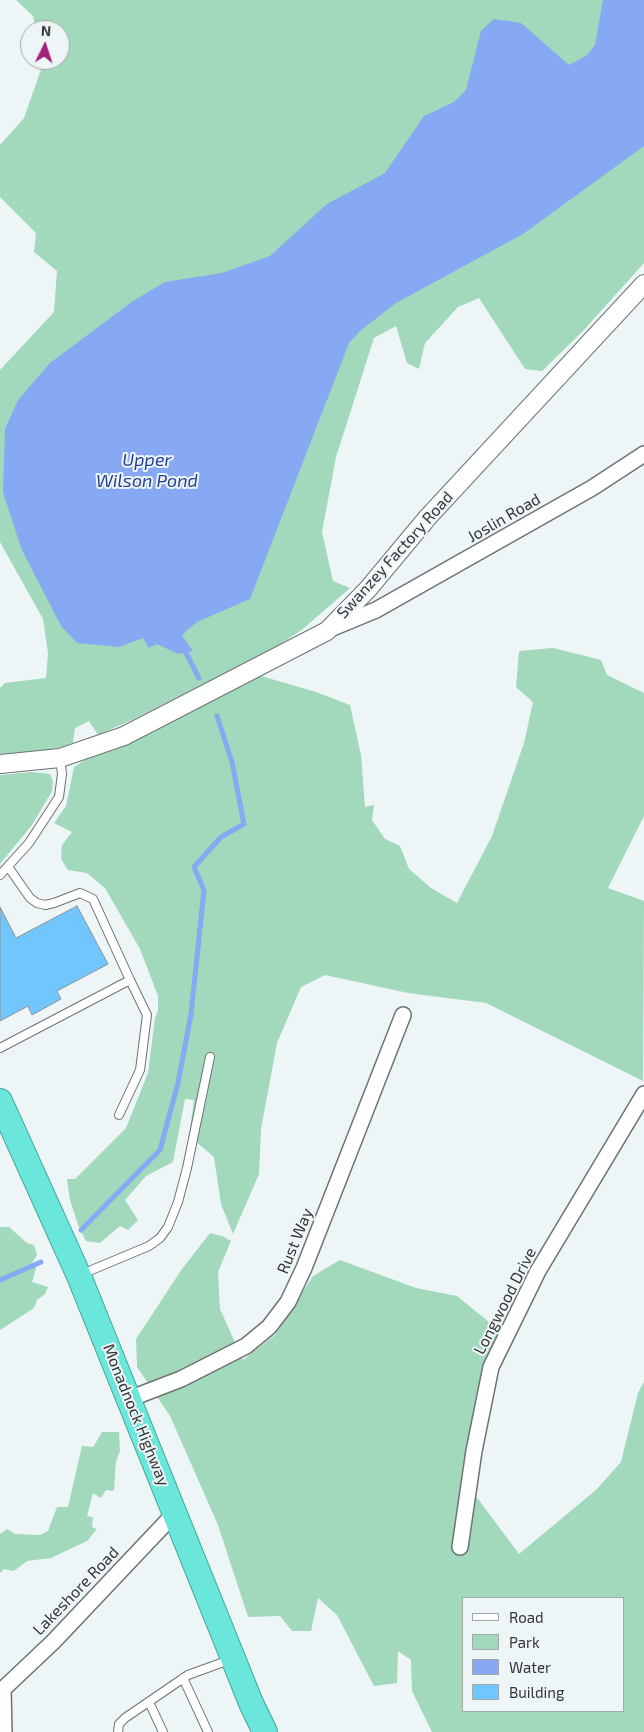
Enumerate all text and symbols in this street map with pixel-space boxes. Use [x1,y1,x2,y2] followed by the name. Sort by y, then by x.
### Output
[20,20,70,70] north arrow
[40,22,52,39] text: N
[96,449,198,492] water label: Upper Wilson Pond
[333,488,457,622] street label: Swanzey Factory Road
[464,489,544,547] street label: Joslin Road
[273,1205,317,1277] street label: Rust Way
[470,1244,540,1358] street label: Longwood Drive
[99,1341,173,1489] street label: Monadnock Highway
[29,1543,123,1639] street label: Lakeshore Road
[462,1597,624,1712] legend
[509,1608,544,1626] text: Road
[509,1633,540,1651] text: Park
[509,1658,551,1676] text: Water
[509,1683,564,1701] text: Building

